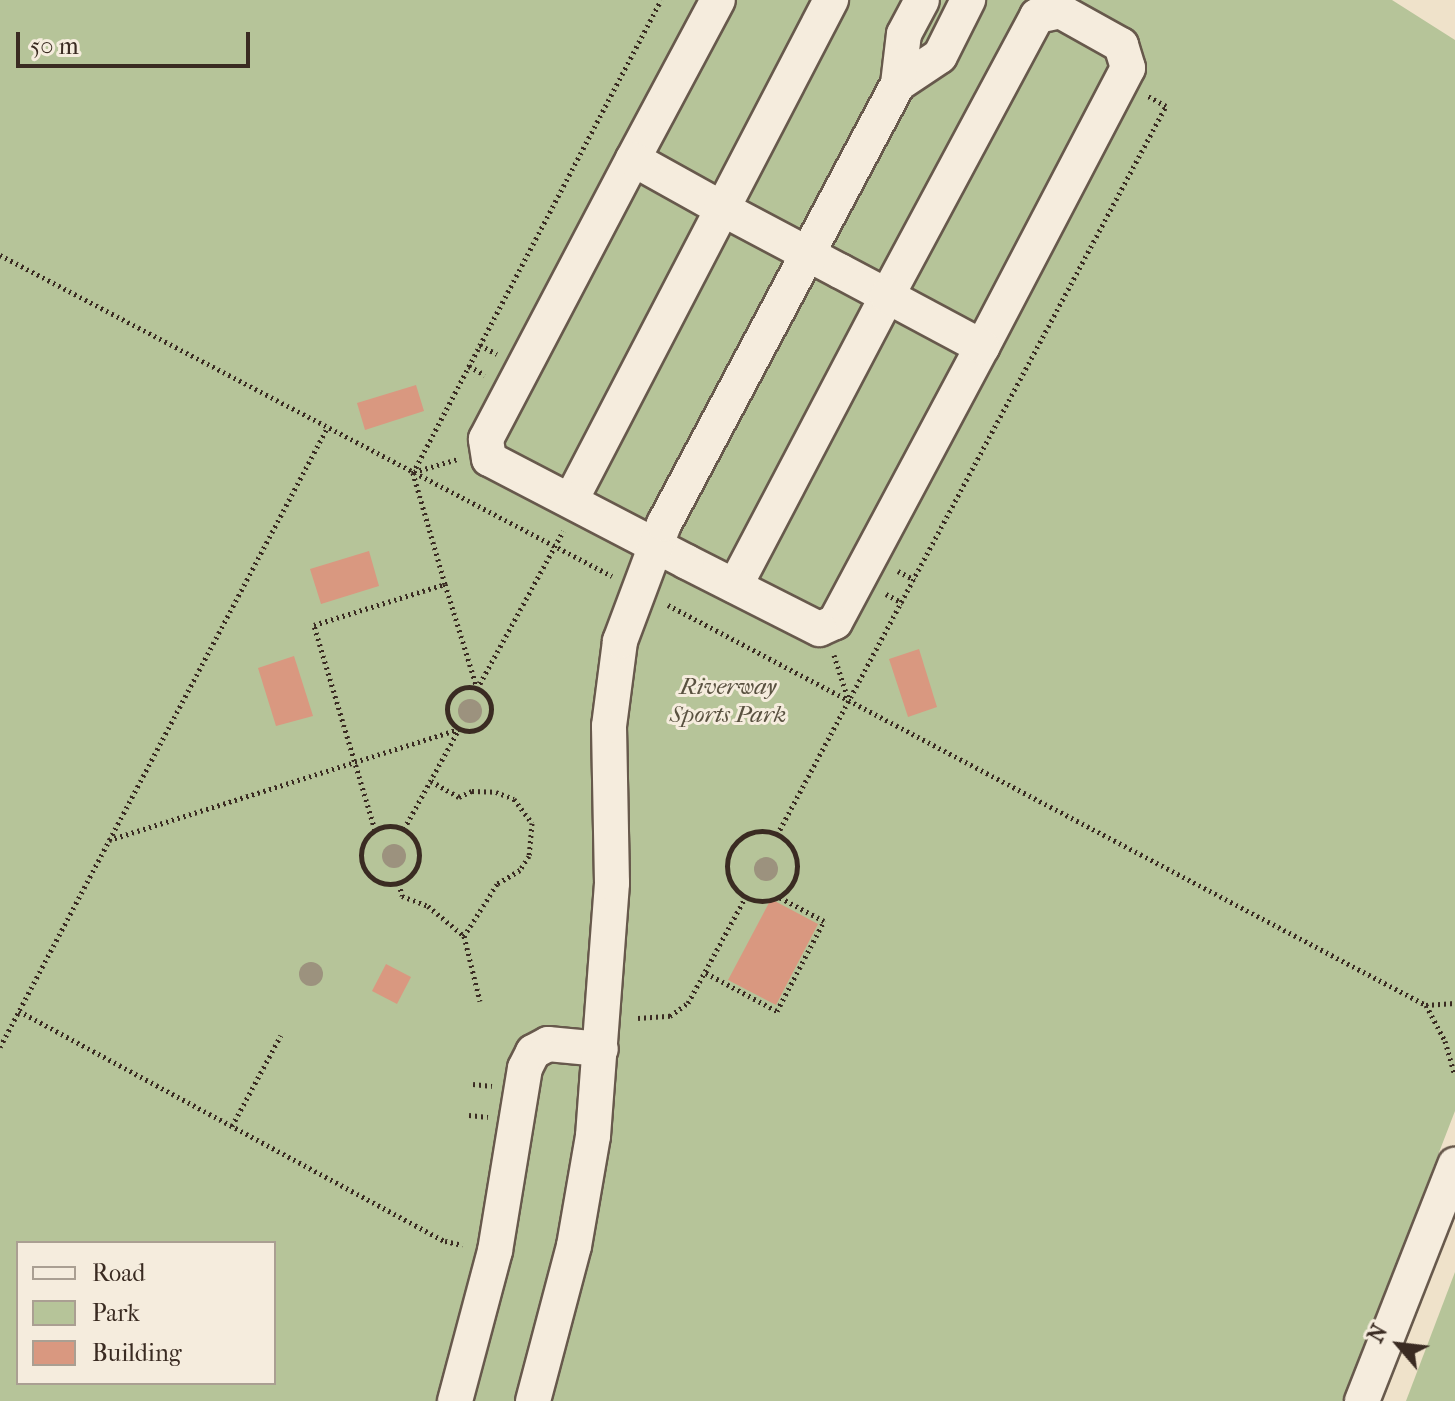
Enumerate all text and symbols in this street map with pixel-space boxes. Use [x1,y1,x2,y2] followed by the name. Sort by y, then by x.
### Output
[20,16,254,66] scale bar
[30,32,79,60] text: 50 m
[670,673,786,729] park label: Riverway Sports Park
[16,1241,276,1385] legend
[92,1259,145,1287] text: Road
[92,1299,140,1327] text: Park
[1359,1305,1439,1385] north arrow
[1362,1320,1393,1347] text: N
[92,1339,182,1367] text: Building

